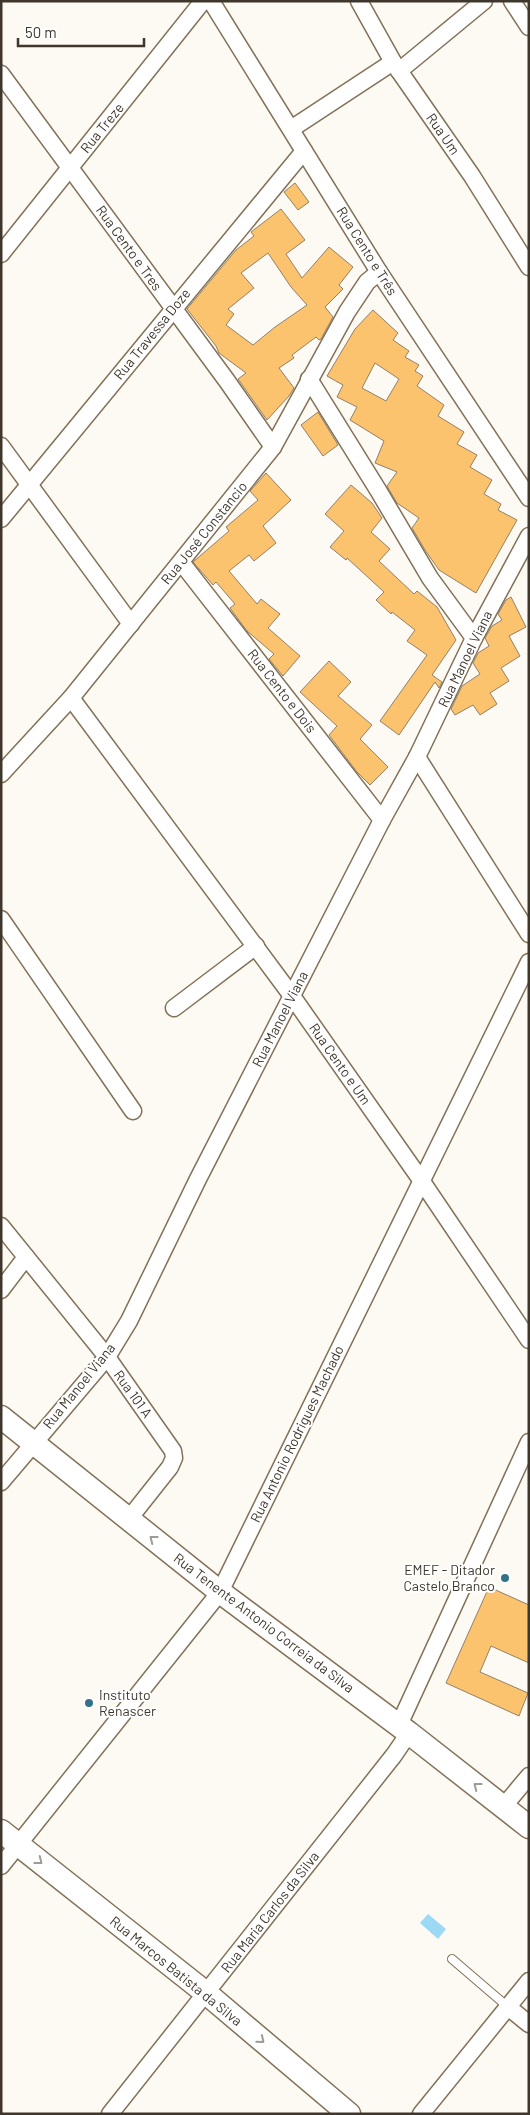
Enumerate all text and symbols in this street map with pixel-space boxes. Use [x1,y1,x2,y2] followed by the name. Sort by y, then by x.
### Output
[18,15,144,47] scale bar
[25,23,57,41] text: 50 m
[76,99,127,156] street label: Rua Treze
[423,110,464,158] street label: Rua Um
[93,202,166,294] street label: Rua Cento e Tres
[333,203,402,298] street label: Rua Cento e Três
[110,285,194,383] street label: Rua Travessa Doze
[157,478,250,587] street label: Rua José Constancio
[434,608,495,710] street label: Rua Manoel Viana
[244,645,321,736] street label: Rua Cento e Dois
[248,968,311,1070] street label: Rua Manoel Viana
[306,1020,375,1108] street label: Rua Cento e Um
[39,1339,118,1432] street label: Rua Manoel Viana
[246,1342,347,1525] street label: Rua Antonio Rodrigues Machado
[110,1367,157,1421] street label: Rua 101 A
[149,1536,159,1545] one-way arrow
[171,1549,358,1696] street label: Rua Tenente Antonio Correia da Silva
[403,1561,495,1594] place label: EMEF - Ditador Castelo Branco
[499,1572,511,1584] marker: EMEF - Ditador Castelo Branco
[99,1686,156,1719] place label: Instituto Renascer
[83,1697,95,1709] marker: Instituto Renascer
[474,1783,483,1791] one-way arrow
[217,1848,322,1976] street label: Rua Maria Carlos da Silva
[33,1856,42,1864] one-way arrow
[107,1912,246,2029] street label: Rua Marcos Batista da Silva
[256,2034,265,2043] one-way arrow

